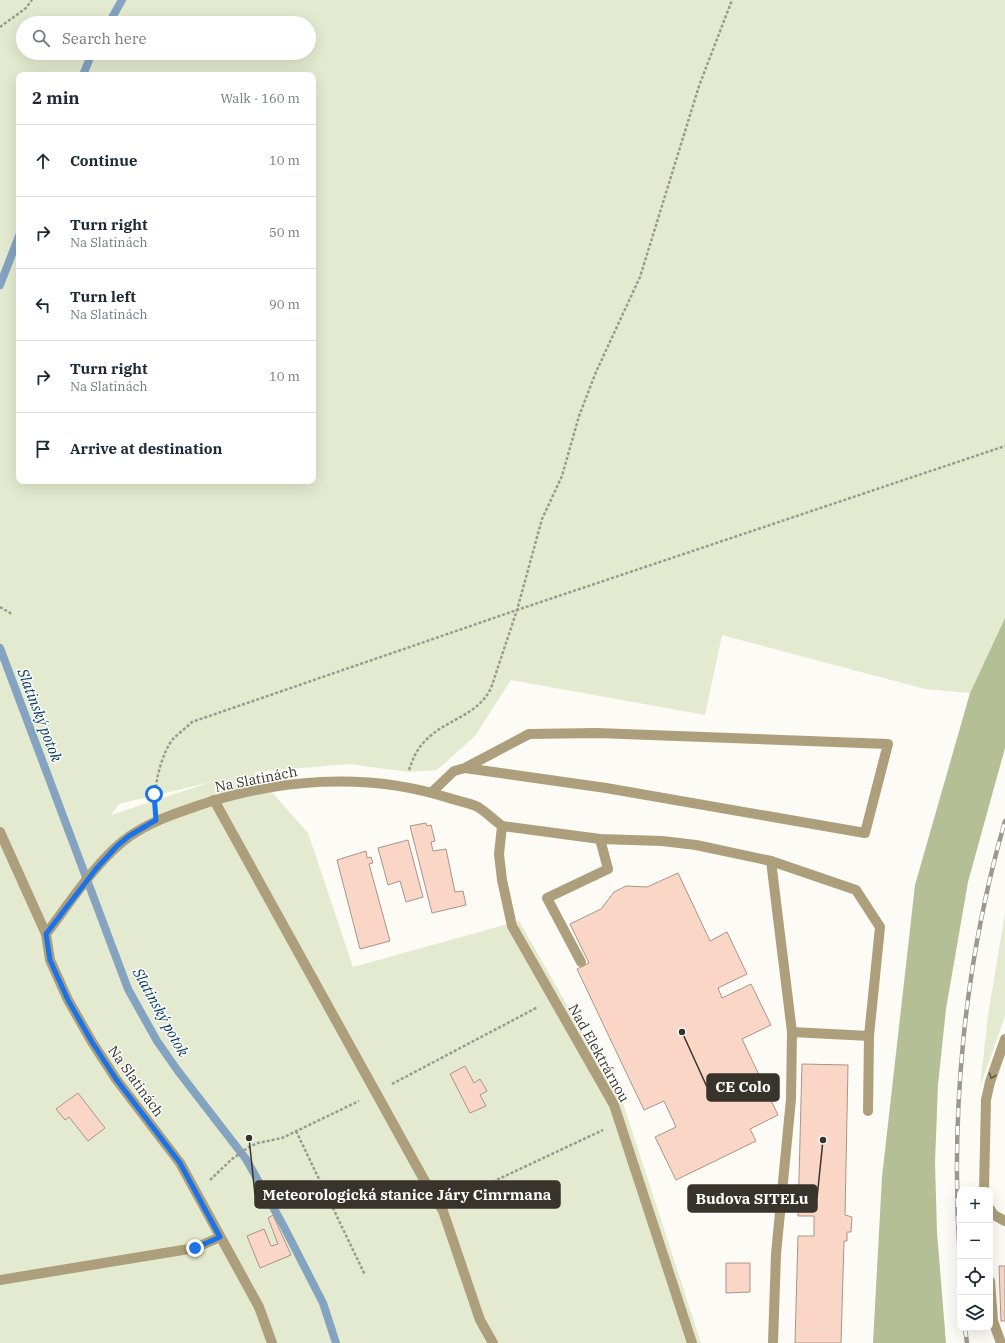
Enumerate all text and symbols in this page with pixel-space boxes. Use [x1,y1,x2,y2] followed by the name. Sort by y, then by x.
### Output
[16,16,316,60] search box
[30,27,52,49] icon: search
[62,29,147,48] text: Search here
[32,87,80,109] text: 2 min
[221,90,300,107] text: Walk · 160 m
[32,150,54,172] icon: ahead
[70,151,137,170] text: Continue
[269,152,300,169] text: 10 m
[70,215,148,234] text: Turn right
[32,222,54,244] icon: right
[269,224,300,241] text: 50 m
[70,234,148,251] text: Na Slatinách
[70,287,136,306] text: Turn left
[32,294,54,316] icon: left
[269,296,300,313] text: 90 m
[70,306,148,323] text: Na Slatinách
[70,359,148,378] text: Turn right
[32,366,54,388] icon: right
[269,368,300,385] text: 10 m
[70,378,148,395] text: Na Slatinách
[32,438,54,460] icon: arrive
[70,439,222,458] text: Arrive at destination
[13,665,67,764] water label: Slatinský potok
[213,762,299,796] street label: Na Slatinách
[145,785,163,803] route start
[128,964,193,1060] water label: Slatinský potok
[565,1001,634,1106] street label: Nad Elektrárnou
[104,1042,168,1120] street label: Na Slatinách
[988,1072,997,1079] one-way arrow
[707,1074,779,1101] callout: CE Colo
[715,1077,771,1096] text: CE Colo
[255,1181,560,1208] callout: Meteorologická stanice Járy Cimrmana
[263,1185,552,1204] text: Meteorologická stanice Járy Cimrmana
[688,1185,817,1212] callout: Budova SITELu
[957,1187,993,1331] map controls
[957,1187,993,1223] button: +
[696,1189,809,1208] text: Budova SITELu
[957,1223,993,1259] button: −
[186,1239,204,1257] route end
[957,1259,993,1295] button: locate
[957,1295,993,1331] button: layers

